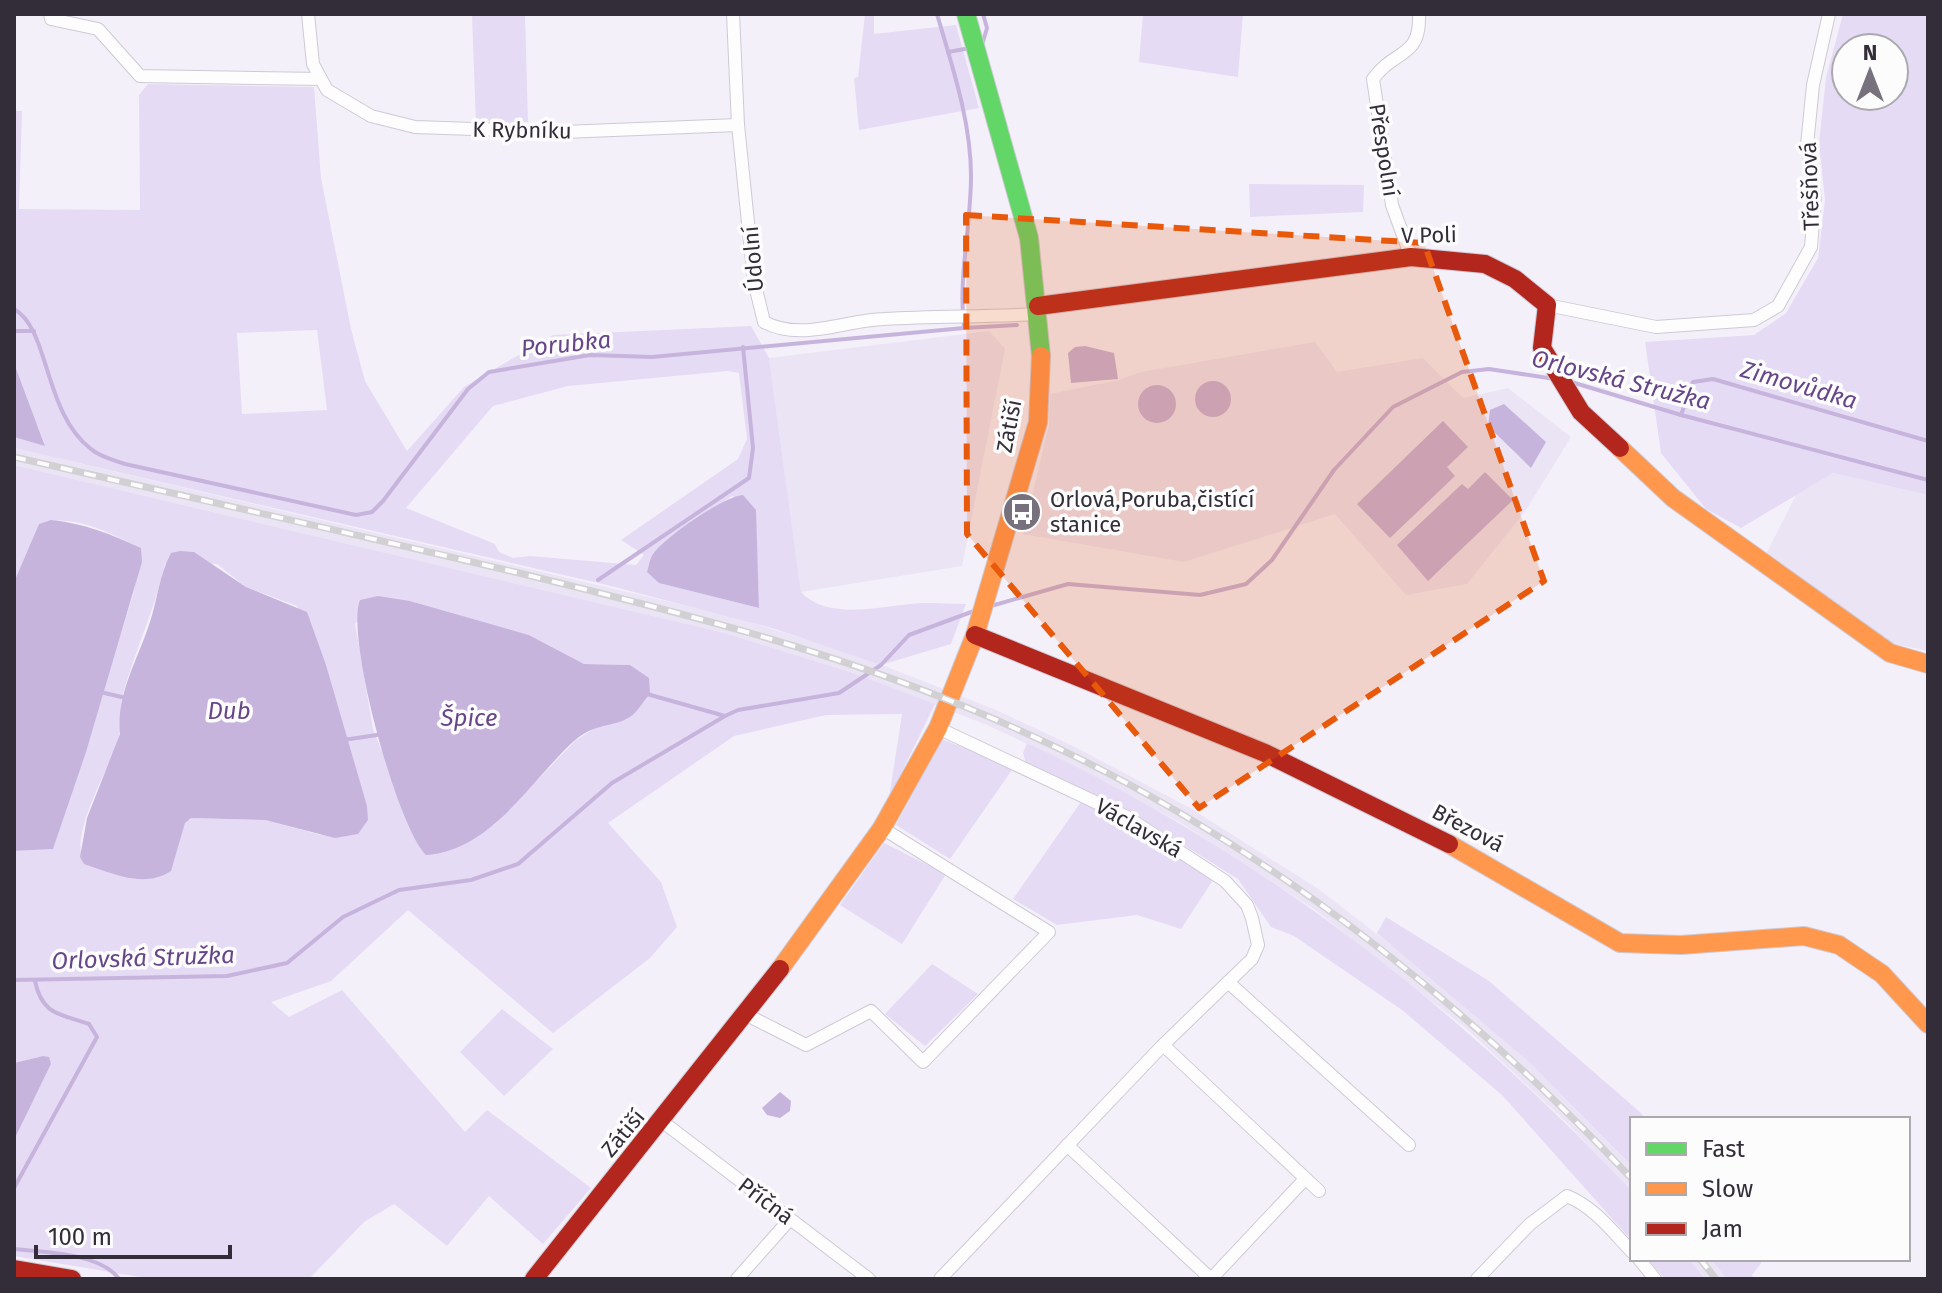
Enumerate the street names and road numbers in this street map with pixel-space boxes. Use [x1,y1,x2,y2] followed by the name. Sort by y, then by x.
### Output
[1363,102,1405,198] street label: Přespolní
[472,116,572,144] street label: K Rybníku
[1795,141,1825,231] street label: Třešňová
[1401,221,1457,249] street label: V Poli
[737,225,769,293] street label: Údolní
[991,397,1027,455] street label: Zátiší
[1091,792,1187,864] street label: Václavská
[1427,798,1509,858] street label: Březová
[595,1104,651,1162] street label: Zátiší
[733,1171,799,1231] street label: Příčná

